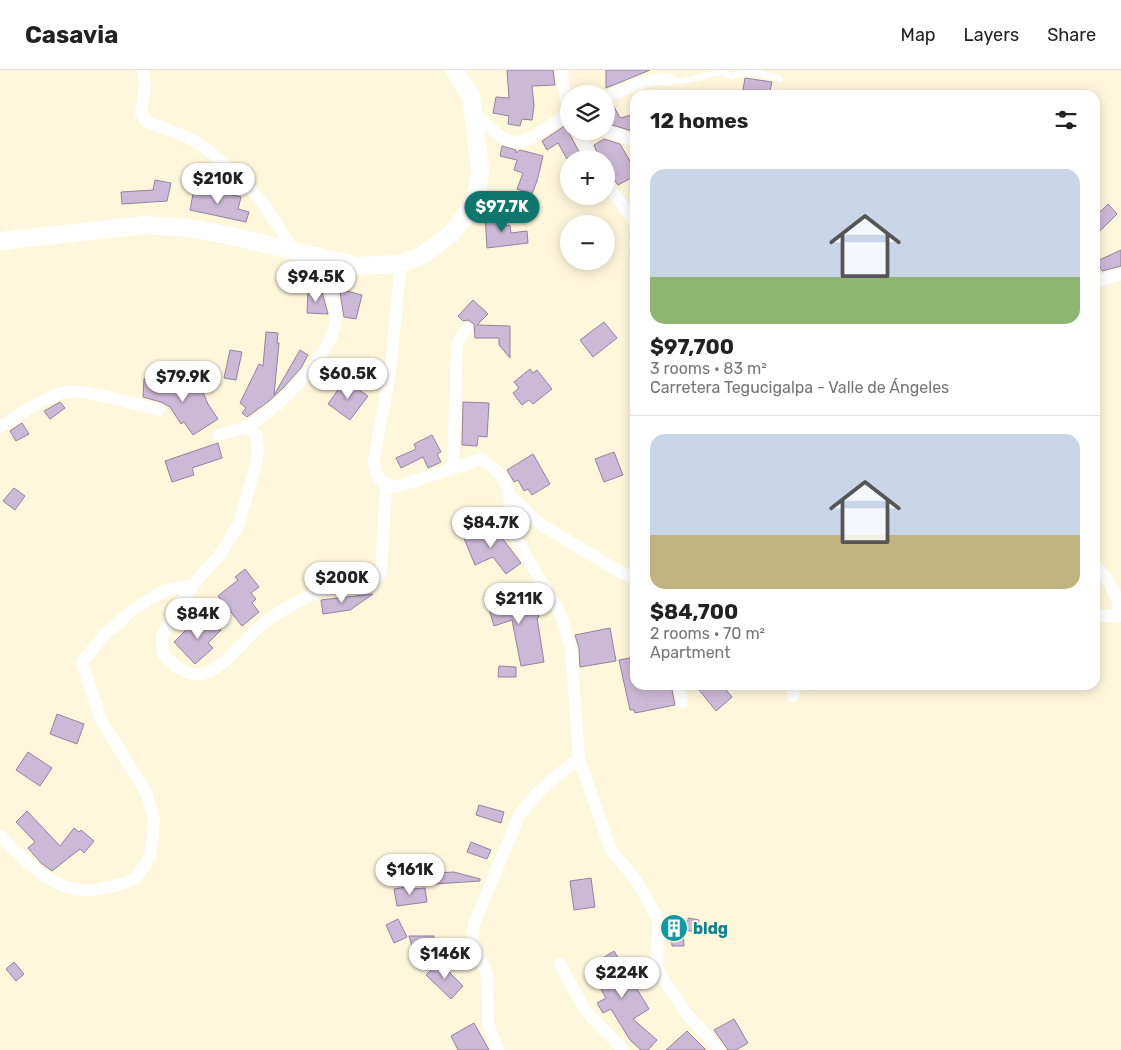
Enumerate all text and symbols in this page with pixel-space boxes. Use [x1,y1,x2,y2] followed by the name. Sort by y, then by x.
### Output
[25,21,118,49] text: Casavia
[901,24,936,46] text: Map
[964,24,1019,46] text: Layers
[1047,24,1096,46] text: Share
[560,85,615,270] map controls
[560,85,615,140] button: layers
[1052,106,1080,134] icon: filters
[650,108,748,133] text: 12 homes
[560,150,615,205] button: +
[183,162,253,205] pin: $210K
[193,169,243,188] text: $210K
[461,190,543,233] pin: $97.7K
[475,197,529,216] text: $97.7K
[820,201,910,291] icon: home
[560,215,615,270] button: −
[275,260,357,303] pin: $94.5K
[287,267,345,286] text: $94.5K
[650,334,734,359] text: $97,700
[307,358,389,400] pin: $60.5K
[650,359,767,378] text: 3 rooms · 83 m²
[142,360,224,403] pin: $79.9K
[319,364,377,383] text: $60.5K
[156,367,210,386] text: $79.9K
[650,378,949,397] text: Carretera Tegucigalpa - Valle de Ángeles
[820,467,910,557] icon: home
[450,506,532,549] pin: $84.7K
[463,513,519,532] text: $84.7K
[307,562,377,604] pin: $200K
[315,568,369,587] text: $200K
[484,582,554,625] pin: $211K
[495,589,543,608] text: $211K
[168,598,228,640] pin: $84K
[650,599,738,624] text: $84,700
[176,604,220,623] text: $84K
[650,624,765,643] text: 2 rooms · 70 m²
[650,643,730,662] text: Apartment
[375,854,445,896] pin: $161K
[386,860,434,879] text: $161K
[659,913,689,943] building icon: bldg
[693,919,728,938] place label: bldg
[410,938,480,980] pin: $146K
[420,944,470,963] text: $146K
[587,956,657,999] pin: $224K
[596,963,648,982] text: $224K

